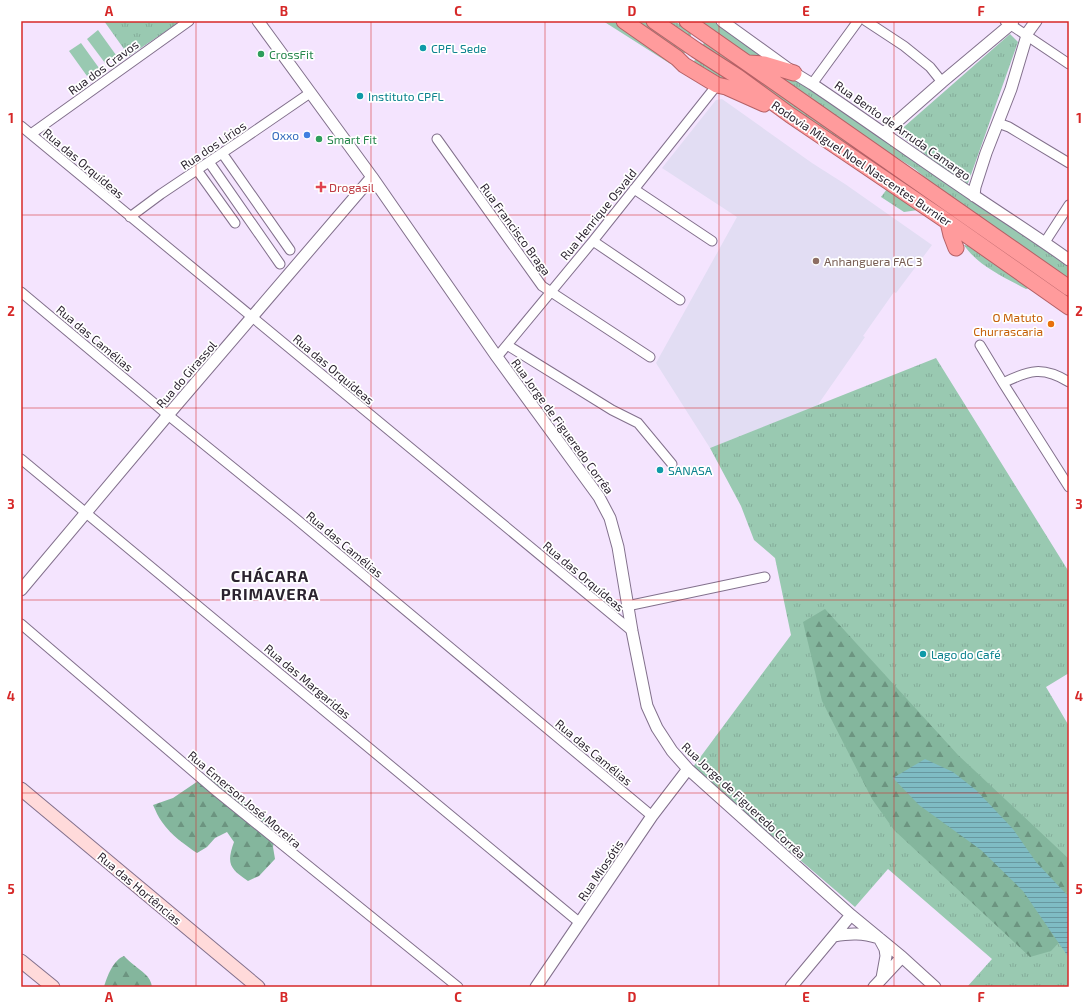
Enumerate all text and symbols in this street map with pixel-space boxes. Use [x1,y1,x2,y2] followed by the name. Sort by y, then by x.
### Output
[105,3,114,19] text: A
[280,3,288,19] text: B
[454,3,462,19] text: C
[628,3,637,19] text: D
[802,3,810,19] text: E
[977,3,985,19] text: F
[65,37,141,97] street label: Rua dos Cravos
[431,41,486,55] place label: CPFL Sede
[418,43,428,53] marker: CPFL Sede
[269,47,314,61] place label: CrossFit
[256,49,266,59] marker: CrossFit
[832,78,974,183] street label: Rua Bento de Arruda Camargo
[368,89,444,103] place label: Instituto CPFL
[355,91,365,101] marker: Instituto CPFL
[769,97,955,229] street label: Rodovia Miguel Noel Nascentes Burnier
[8,110,14,126] text: 1
[1076,110,1082,126] text: 1
[178,118,248,172] street label: Rua dos Lírios
[41,125,127,201] street label: Rua das Orquídeas
[272,128,299,142] place label: Oxxo
[302,130,312,140] marker: Oxxo
[327,132,377,146] place label: Smart Fit
[314,134,324,144] marker: Smart Fit
[557,166,639,262] street label: Rua Henrique Osvald
[329,180,375,194] place label: Drogasil
[478,180,554,278] street label: Rua Francisco Braga
[316,182,326,192] marker: Drogasil
[824,254,922,268] place label: Anhanguera FAC 3
[811,256,821,266] marker: Anhanguera FAC 3
[54,302,136,374] street label: Rua das Camélias
[7,303,15,319] text: 2
[1075,303,1083,319] text: 2
[973,310,1043,338] place label: O Matuto Churrascaria
[1046,319,1056,329] marker: O Matuto Churrascaria
[291,331,377,407] street label: Rua das Orquídeas
[153,337,219,410] street label: Rua do Girassol
[509,356,617,496] street label: Rua Jorge de Figueredo Corrêa
[668,463,713,477] place label: SANASA
[655,465,665,475] marker: SANASA
[7,496,15,512] text: 3
[1075,496,1083,512] text: 3
[304,508,386,580] street label: Rua das Camélias
[541,538,627,614] street label: Rua das Orquídeas
[221,566,319,603] district label: CHÁCARA PRIMAVERA
[262,641,354,721] street label: Rua das Margaridas
[931,647,1001,661] place label: Lago do Café
[918,649,928,659] marker: Lago do Café
[7,688,15,704] text: 4
[1075,688,1083,704] text: 4
[553,716,635,788] street label: Rua das Camélias
[679,739,809,861] street label: Rua Jorge de Figueredo Corrêa
[186,748,304,850] street label: Rua Emerson José Moreira
[575,837,625,903] street label: Rua Miosótis
[95,849,185,927] street label: Rua das Hortências
[7,881,15,897] text: 5
[1075,881,1083,897] text: 5
[105,989,114,1005] text: A
[280,989,288,1005] text: B
[454,989,462,1005] text: C
[628,989,637,1005] text: D
[802,989,810,1005] text: E
[977,989,985,1005] text: F

